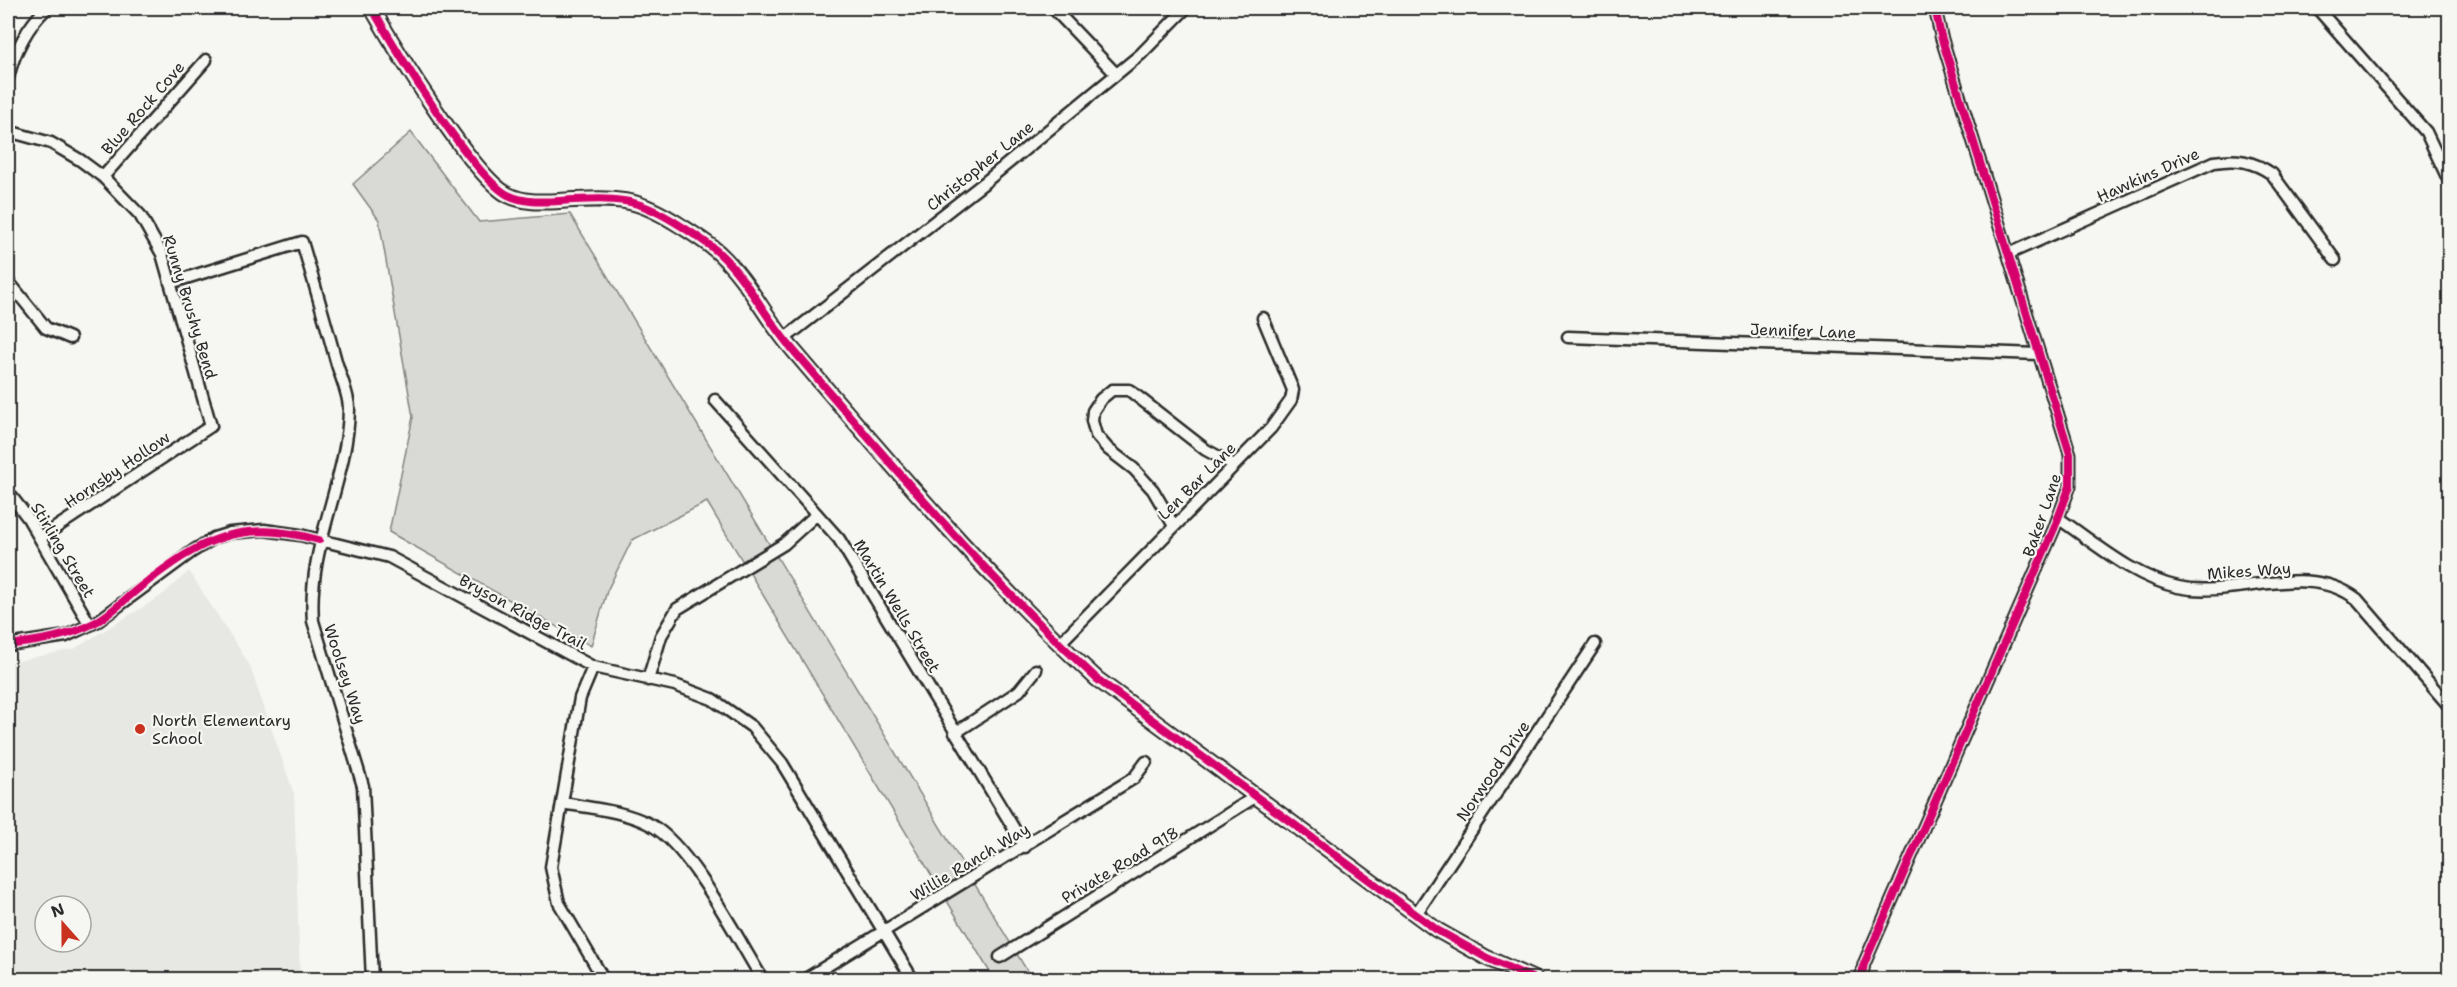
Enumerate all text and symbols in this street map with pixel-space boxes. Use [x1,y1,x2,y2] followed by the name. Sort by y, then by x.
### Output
[97,57,189,159] street label: Blue Rock Cove
[922,116,1038,216] street label: Christopher Lane
[2093,143,2203,207] street label: Hawkins Drive
[158,232,222,382] street label: Runny Brushy Bend
[1749,319,1857,343] street label: Jennifer Lane
[60,427,174,513] street label: Hornsby Hollow
[1154,438,1240,524] street label: Len Bar Lane
[2018,470,2066,560] street label: Baker Lane
[26,498,100,602] street label: Stirling Street
[849,535,945,677] street label: Martin Wells Street
[2206,558,2292,584] street label: Mikes Way
[456,569,591,655] street label: Bryson Ridge Trail
[319,621,371,727] street label: Woolsey Way
[152,710,291,749] place label: North Elementary School
[1452,717,1534,825] street label: Norwood Drive
[133,722,147,736] marker: North Elementary School
[907,818,1033,906] street label: Willie Ranch Way
[1057,822,1183,908] street label: Private Road 918
[33,894,93,954] north arrow
[48,898,67,923] text: N

